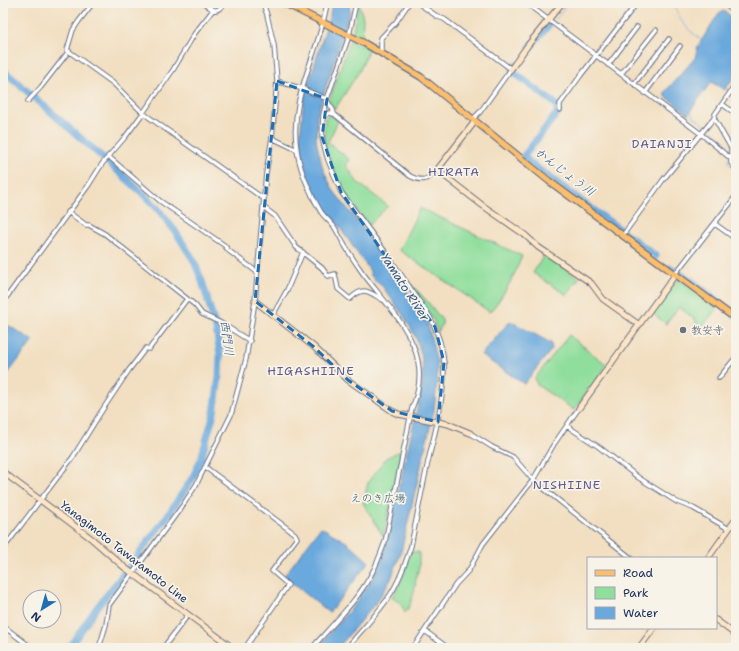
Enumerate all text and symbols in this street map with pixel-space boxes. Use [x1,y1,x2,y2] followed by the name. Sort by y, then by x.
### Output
[632,136,692,152] district label: DAIANJI
[532,144,598,200] water label: かんじょう川
[428,164,480,180] district label: HIRATA
[377,250,433,324] water label: Yamato River
[217,319,237,357] water label: 西門川
[691,323,724,338] place label: 教安寺
[678,325,688,335] marker: 教安寺
[267,363,355,379] district label: HIGASHIINE
[533,477,601,493] district label: NISHIINE
[351,491,406,506] park label: えのき広場
[57,497,191,607] street label: Yanagimoto Tawaramoto Line
[587,557,717,629] legend
[623,565,654,581] text: Road
[623,585,649,601] text: Park
[22,589,62,629] north arrow
[623,605,659,621] text: Water
[28,608,44,625] text: N

